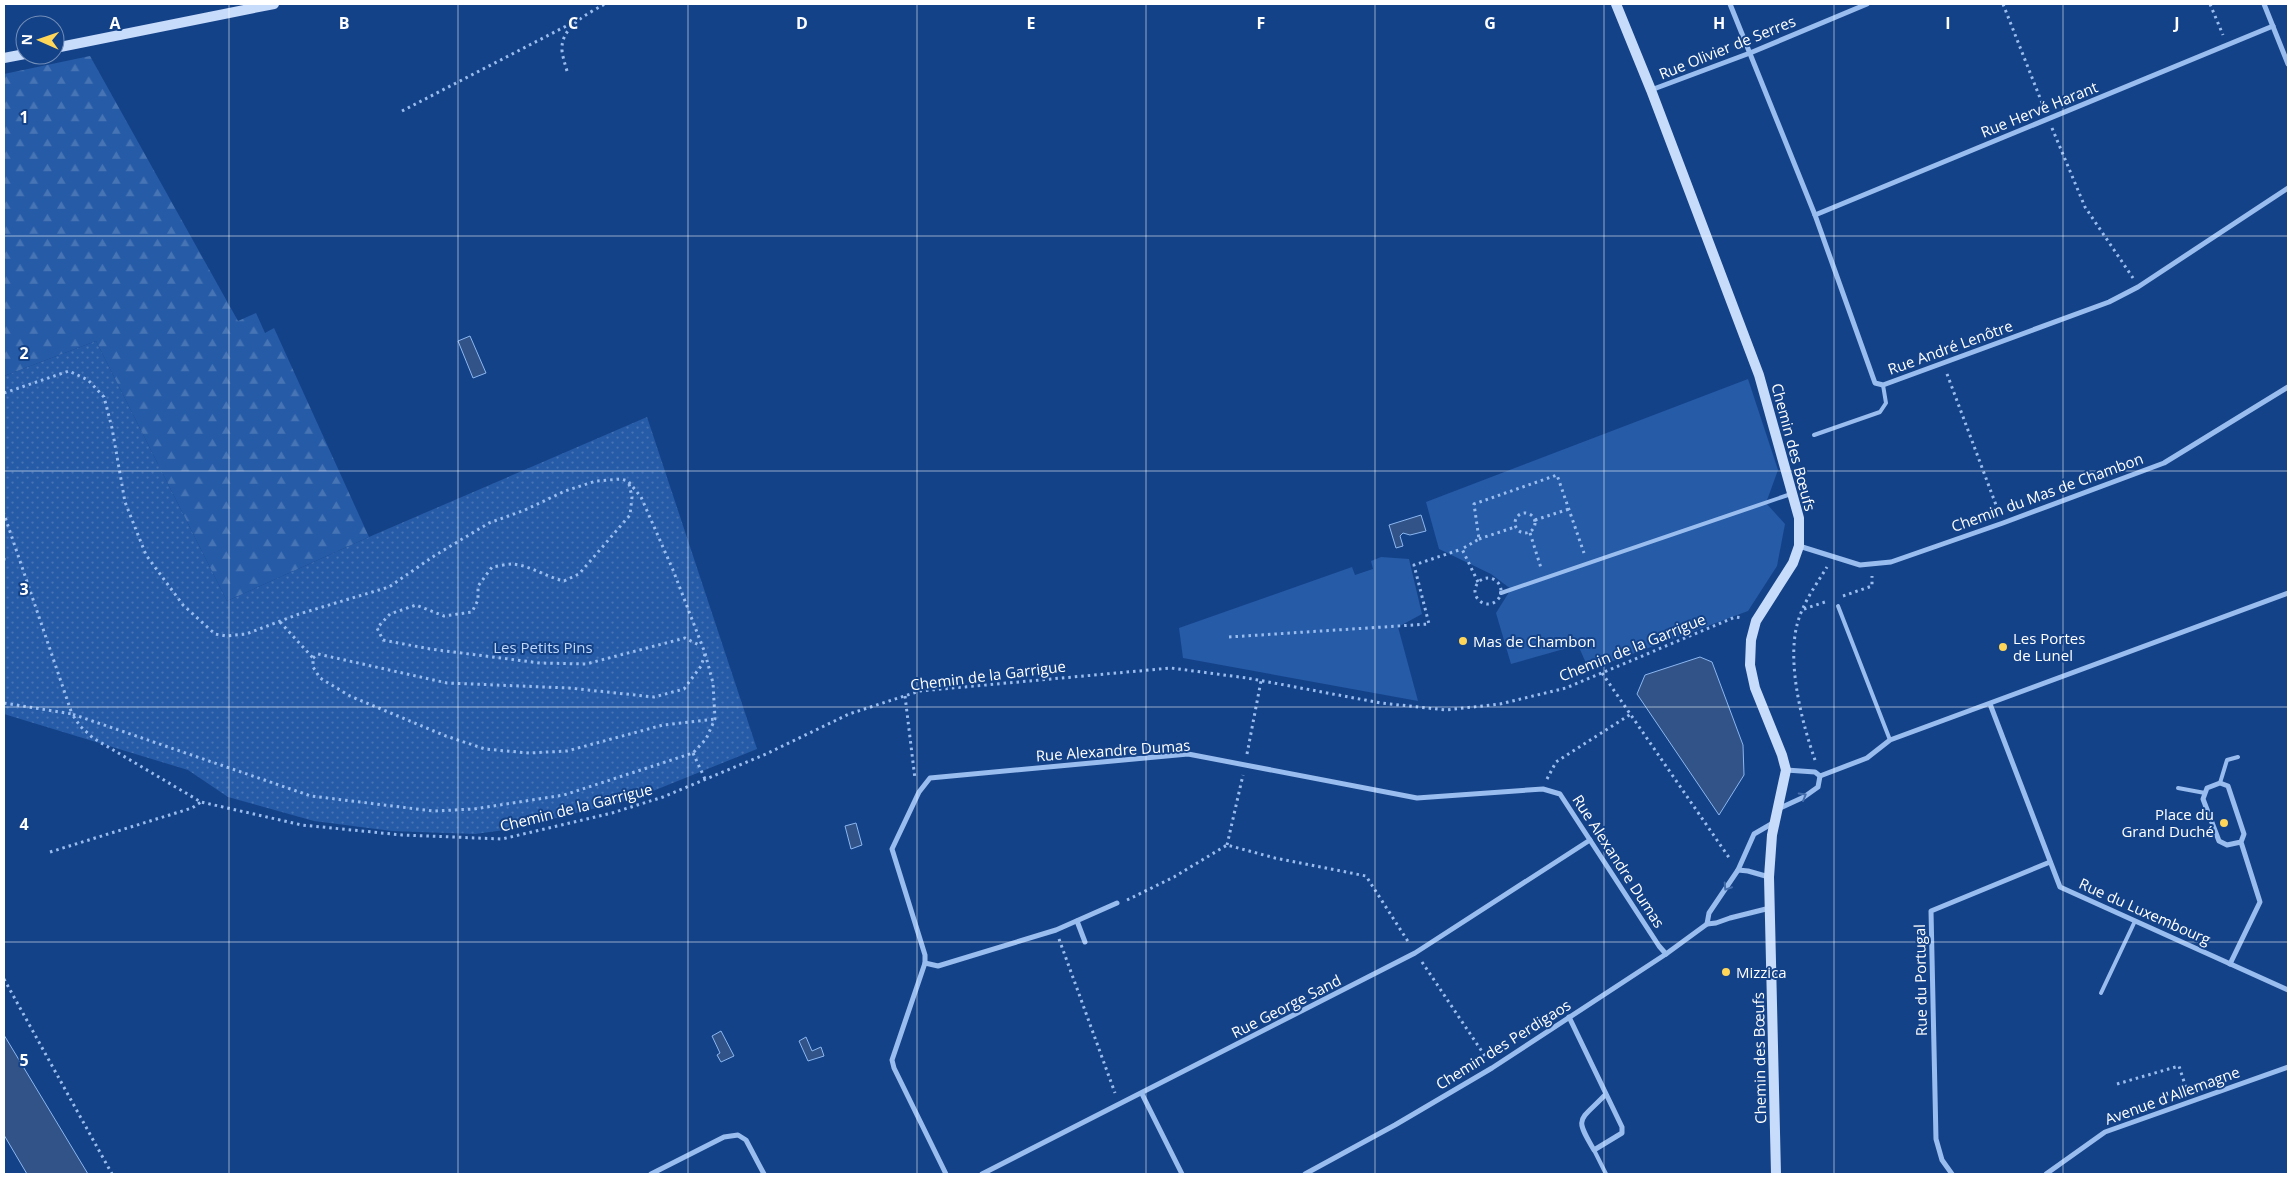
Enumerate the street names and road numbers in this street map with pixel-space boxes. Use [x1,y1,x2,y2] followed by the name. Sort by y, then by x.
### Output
[1656,10,1798,84] street label: Rue Olivier de Serres
[1977,76,2101,142] street label: Rue Hervé Harant
[1885,315,2015,379] street label: Rue André Lenôtre
[1767,381,1821,513] street label: Chemin des Bœufs
[1948,448,2146,536] street label: Chemin du Mas de Chambon
[1556,608,1708,686] street label: Chemin de la Garrigue
[909,656,1067,694] street label: Chemin de la Garrigue
[1035,735,1191,765] street label: Rue Alexandre Dumas
[498,778,654,836] street label: Chemin de la Garrigue
[1568,791,1670,931] street label: Rue Alexandre Dumas
[2076,873,2214,949] street label: Rue du Luxembourg
[1909,924,1931,1036] street label: Rue du Portugal
[1228,970,1344,1042] street label: Rue George Sand
[1748,992,1770,1124] street label: Chemin des Bœufs
[1432,994,1574,1094] street label: Chemin des Perdigaos
[2102,1061,2242,1129] street label: Avenue d'Allemagne

